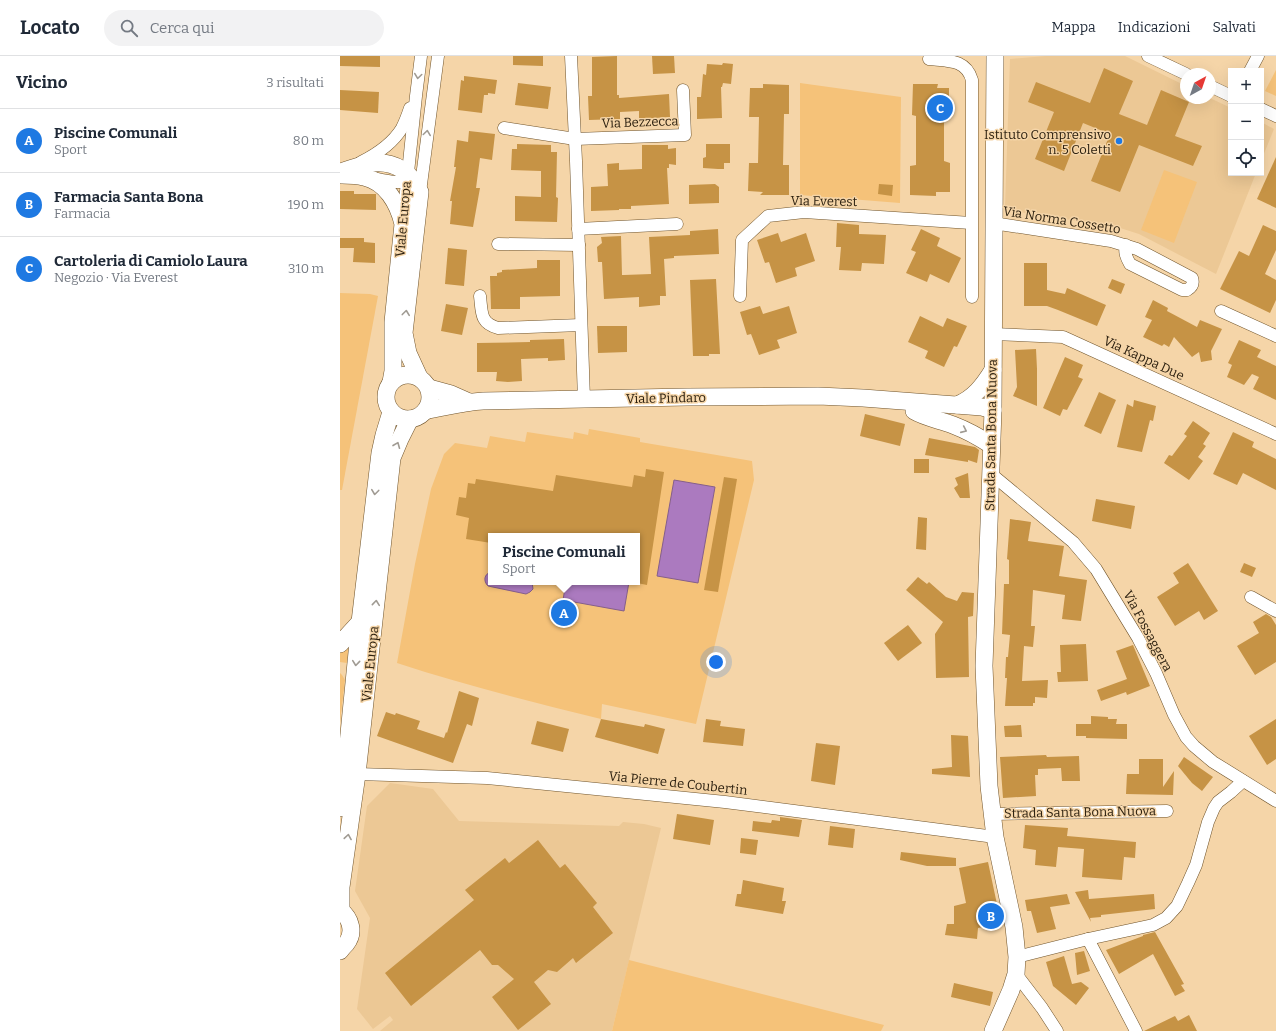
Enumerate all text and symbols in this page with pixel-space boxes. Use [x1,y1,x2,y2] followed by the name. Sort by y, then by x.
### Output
[104,10,384,46] search box
[20,16,80,39] text: Locato
[118,17,140,39] icon: search
[150,19,215,37] text: Cerca qui
[1051,19,1096,36] text: Mappa
[1118,19,1190,36] text: Indicazioni
[1212,19,1256,36] text: Salvati
[1180,68,1216,104] north arrow
[1228,68,1264,176] map controls
[1228,68,1264,104] button: +
[16,72,68,93] text: Vicino
[414,73,423,79] one-way arrow
[266,75,324,90] text: 3 risultati
[927,93,953,123] pin: C
[1228,104,1264,140] button: −
[601,113,679,131] street label: Via Bezzecca
[54,124,177,142] text: Piscine Comunali
[984,127,1111,157] place label: Istituto Comprensivo n. 5 Coletti
[423,130,432,136] one-way arrow
[24,133,34,148] text: A
[293,133,324,148] text: 80 m
[1114,136,1124,146] marker: Istituto Comprensivo n. 5 Coletti
[1228,140,1264,176] button: locate
[54,142,87,157] text: Sport
[392,180,414,258] street label: Viale Europa
[54,188,204,206] text: Farmacia Santa Bona
[791,193,858,209] street label: Via Everest
[25,197,33,212] text: B
[288,197,324,212] text: 190 m
[1002,203,1122,237] street label: Via Norma Cossetto
[54,206,110,221] text: Farmacia
[54,252,248,270] text: Cartoleria di Camiolo Laura
[25,261,33,276] text: C
[288,261,324,276] text: 310 m
[54,270,178,285] text: Negozio · Via Everest
[401,310,410,316] one-way arrow
[1101,333,1187,383] street label: Via Kappa Due
[982,359,1000,511] street label: Strada Santa Bona Nuova
[626,390,706,406] street label: Viale Pindaro
[960,425,967,433] one-way arrow
[393,442,401,449] one-way arrow
[371,489,380,495] one-way arrow
[488,533,640,585] popup
[502,543,626,561] text: Piscine Comunali
[502,561,535,576] text: Sport
[1120,588,1176,674] street label: Via Fossaggera
[551,598,577,628] pin: A
[372,600,381,606] one-way arrow
[359,625,381,703] street label: Viale Europa
[706,652,726,672] your location
[352,660,361,666] one-way arrow
[608,768,749,798] street label: Via Pierre de Coubertin
[1004,803,1156,821] street label: Strada Santa Bona Nuova
[343,833,352,840] one-way arrow
[978,901,1004,931] pin: B

